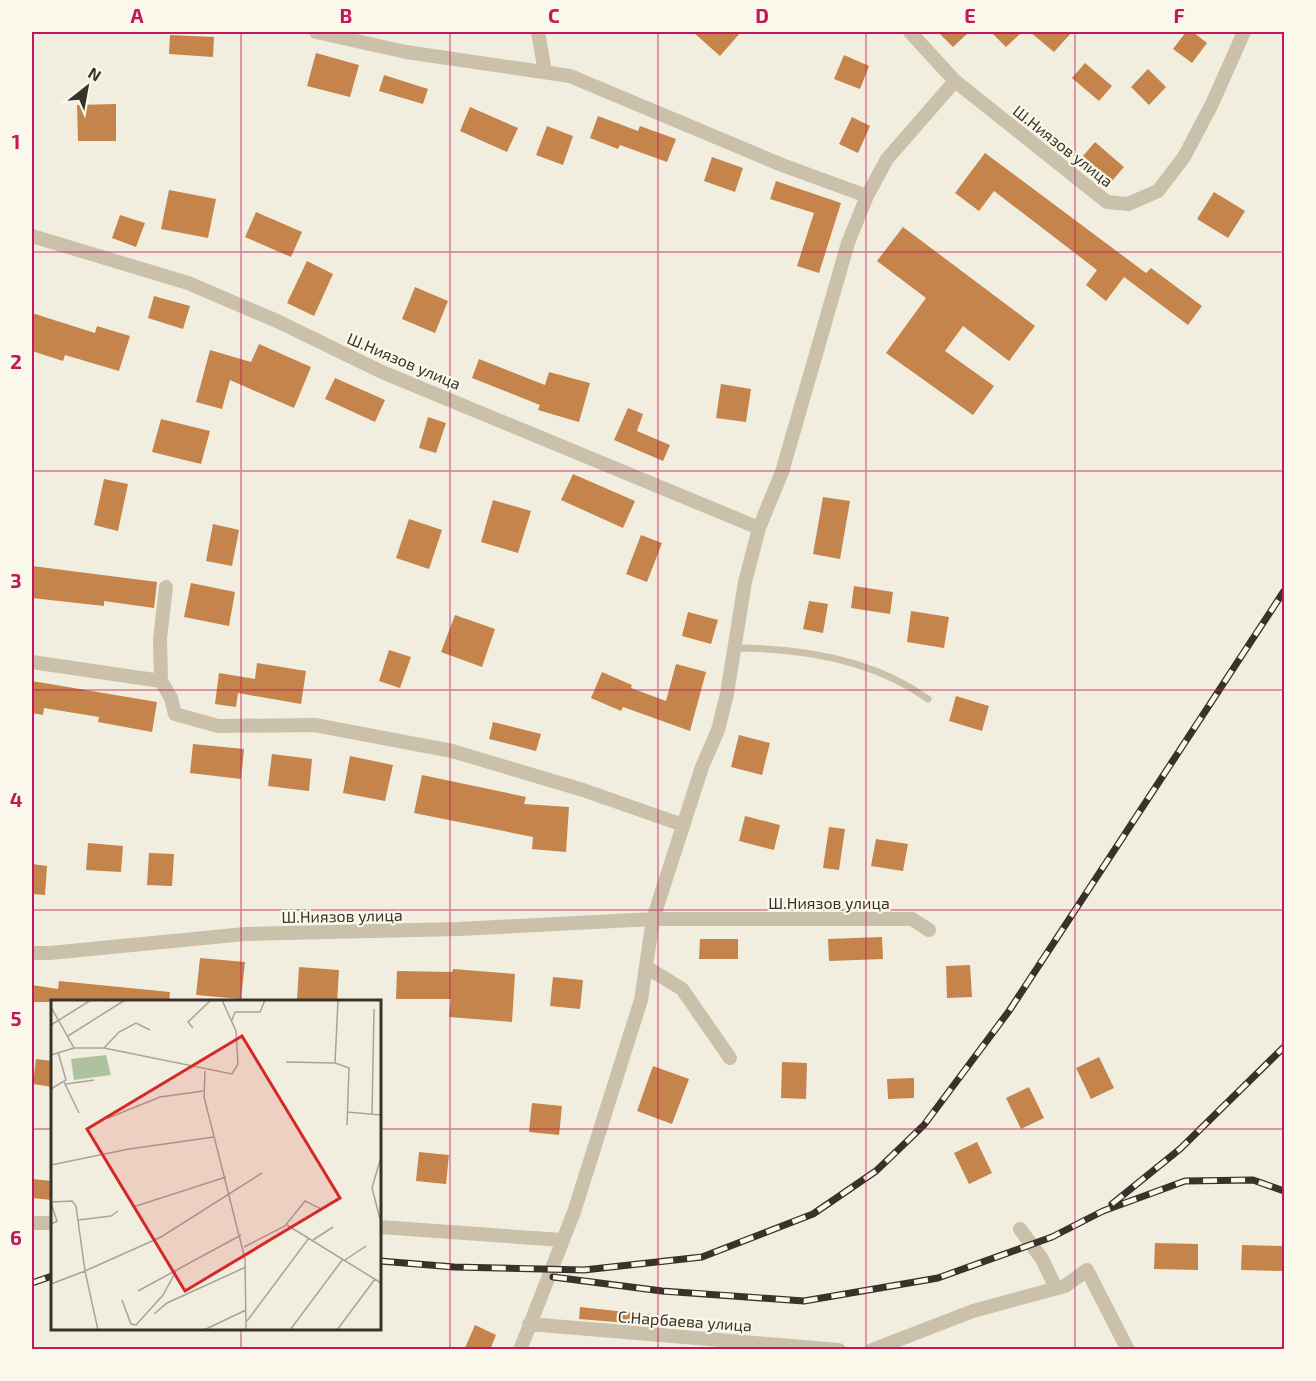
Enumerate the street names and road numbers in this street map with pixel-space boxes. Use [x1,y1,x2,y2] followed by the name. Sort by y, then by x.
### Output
[1009,101,1117,191] street label: Ш.Ниязов улица
[344,328,464,394] street label: Ш.Ниязов улица
[768,893,890,913] street label: Ш.Ниязов улица
[281,905,403,927] street label: Ш.Ниязов улица
[617,1306,753,1336] street label: С.Нарбаева улица

